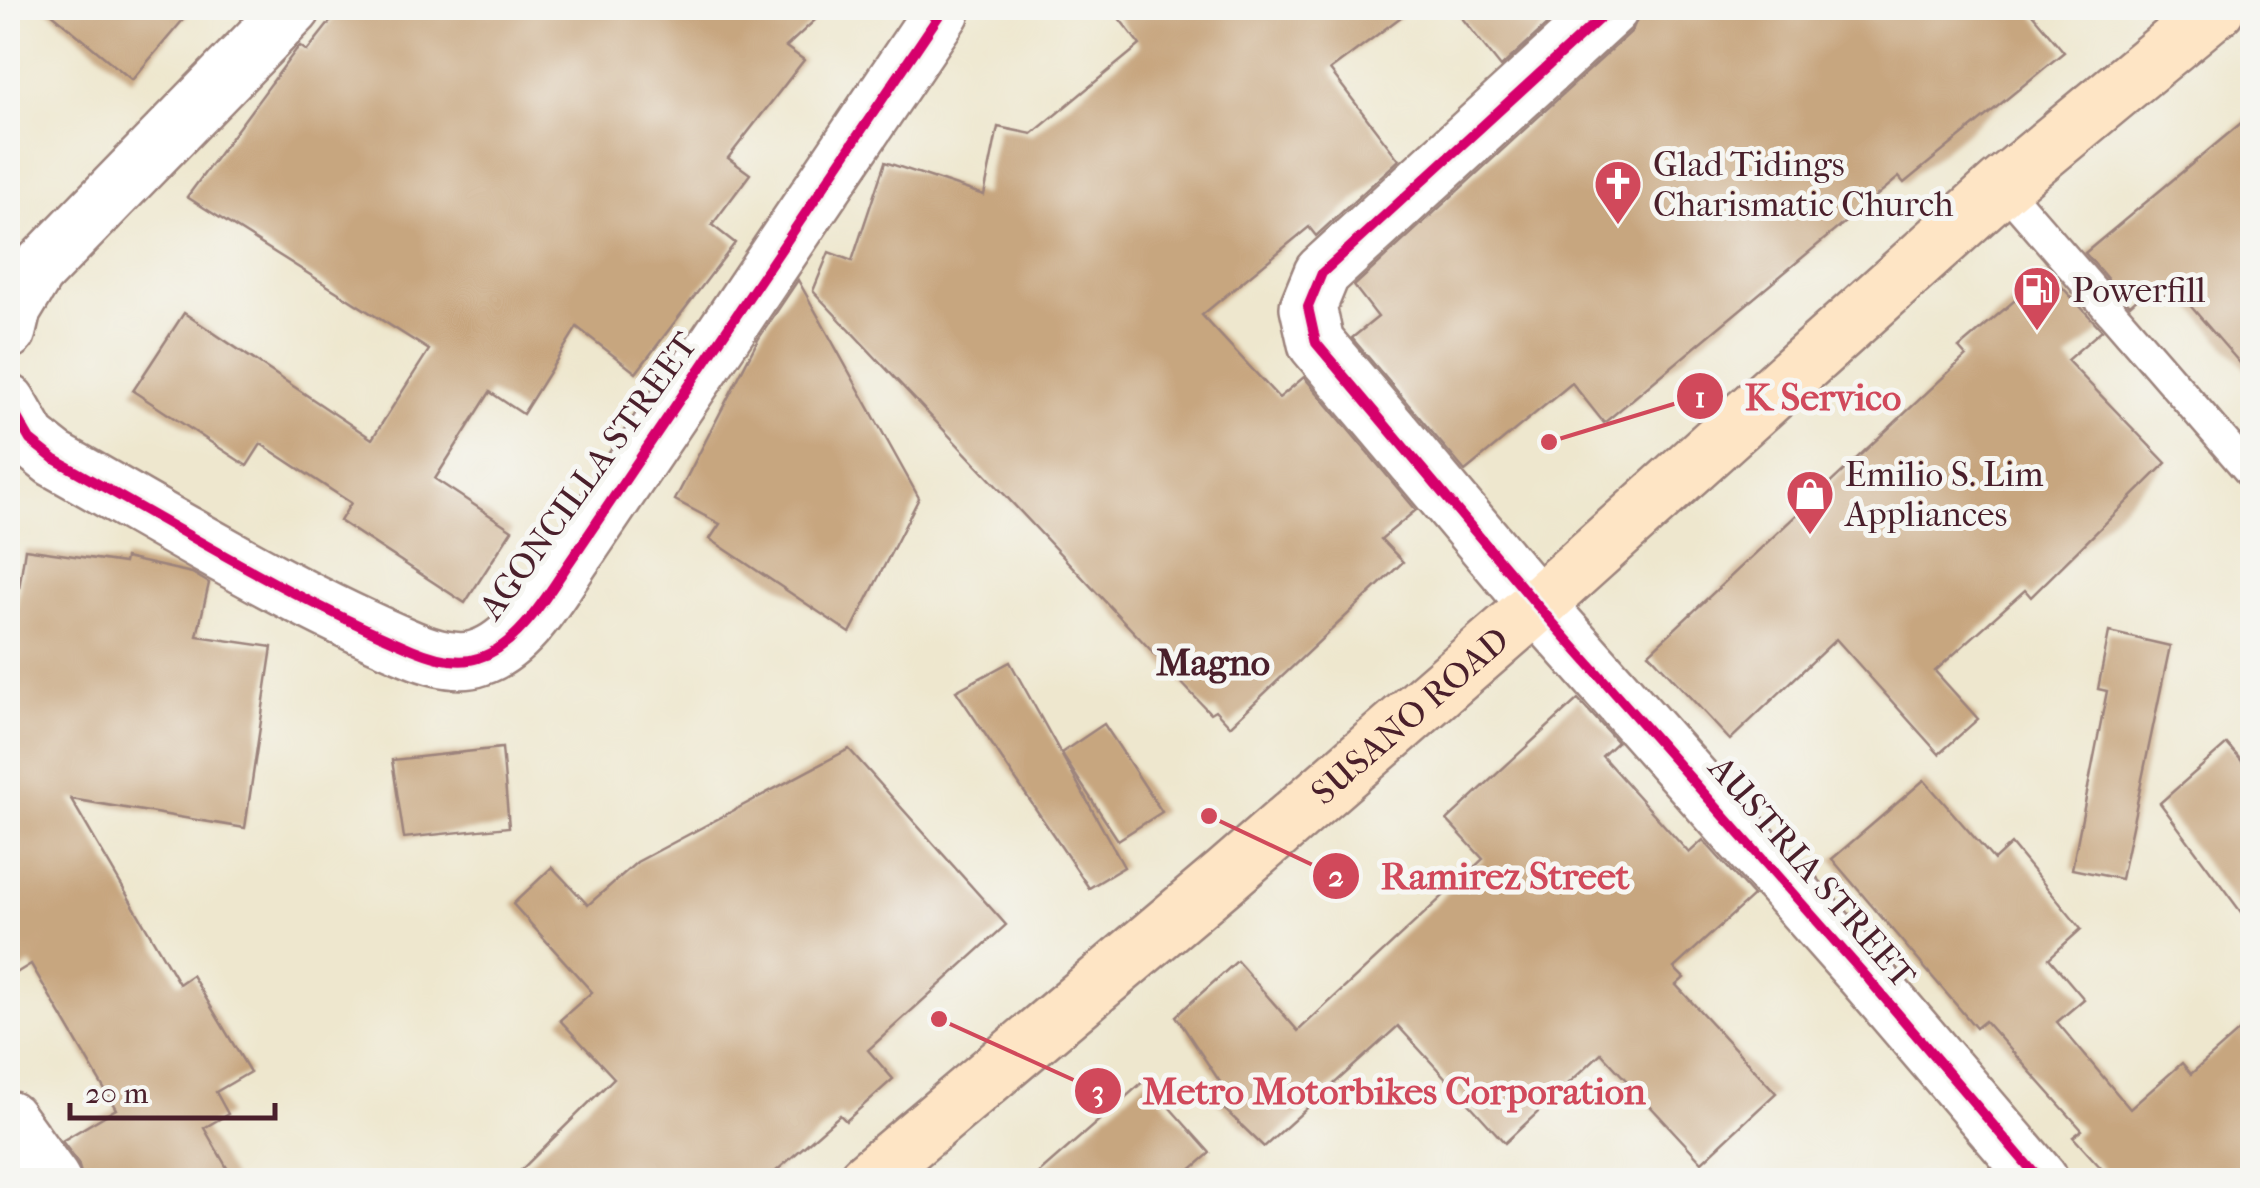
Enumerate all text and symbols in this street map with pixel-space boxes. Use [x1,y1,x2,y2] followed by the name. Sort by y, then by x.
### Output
[1653,144,1954,225] place label: Glad Tidings Charismatic Church
[1592,158,1644,226] church icon: Glad Tidings Charismatic Church
[2011,264,2063,332] fuel station icon: Powerfill
[2072,270,2206,311] place label: Powerfill
[469,325,706,629] street label: AGONCILLA STREET
[1675,362,1921,430] callout: K Servico
[1745,375,1901,420] text: K Servico
[1695,380,1705,415] text: 1
[1843,454,2044,535] place label: Emilio S. Lim Appliances
[1784,468,1836,536] shop icon: Emilio S. Lim Appliances
[1303,619,1517,813] street label: SUSANO ROAD
[1156,640,1270,685] district label: Magno
[1699,746,1924,996] street label: AUSTRIA STREET
[1311,842,1650,910] callout: Ramirez Street
[1381,854,1630,899] text: Ramirez Street
[1328,859,1344,894] text: 2
[1073,1057,1666,1125] callout: Metro Motorbikes Corporation
[70,1058,275,1120] scale bar
[1142,1069,1647,1114] text: Metro Motorbikes Corporation
[1092,1074,1104,1109] text: 3
[85,1076,148,1111] text: 20 m

